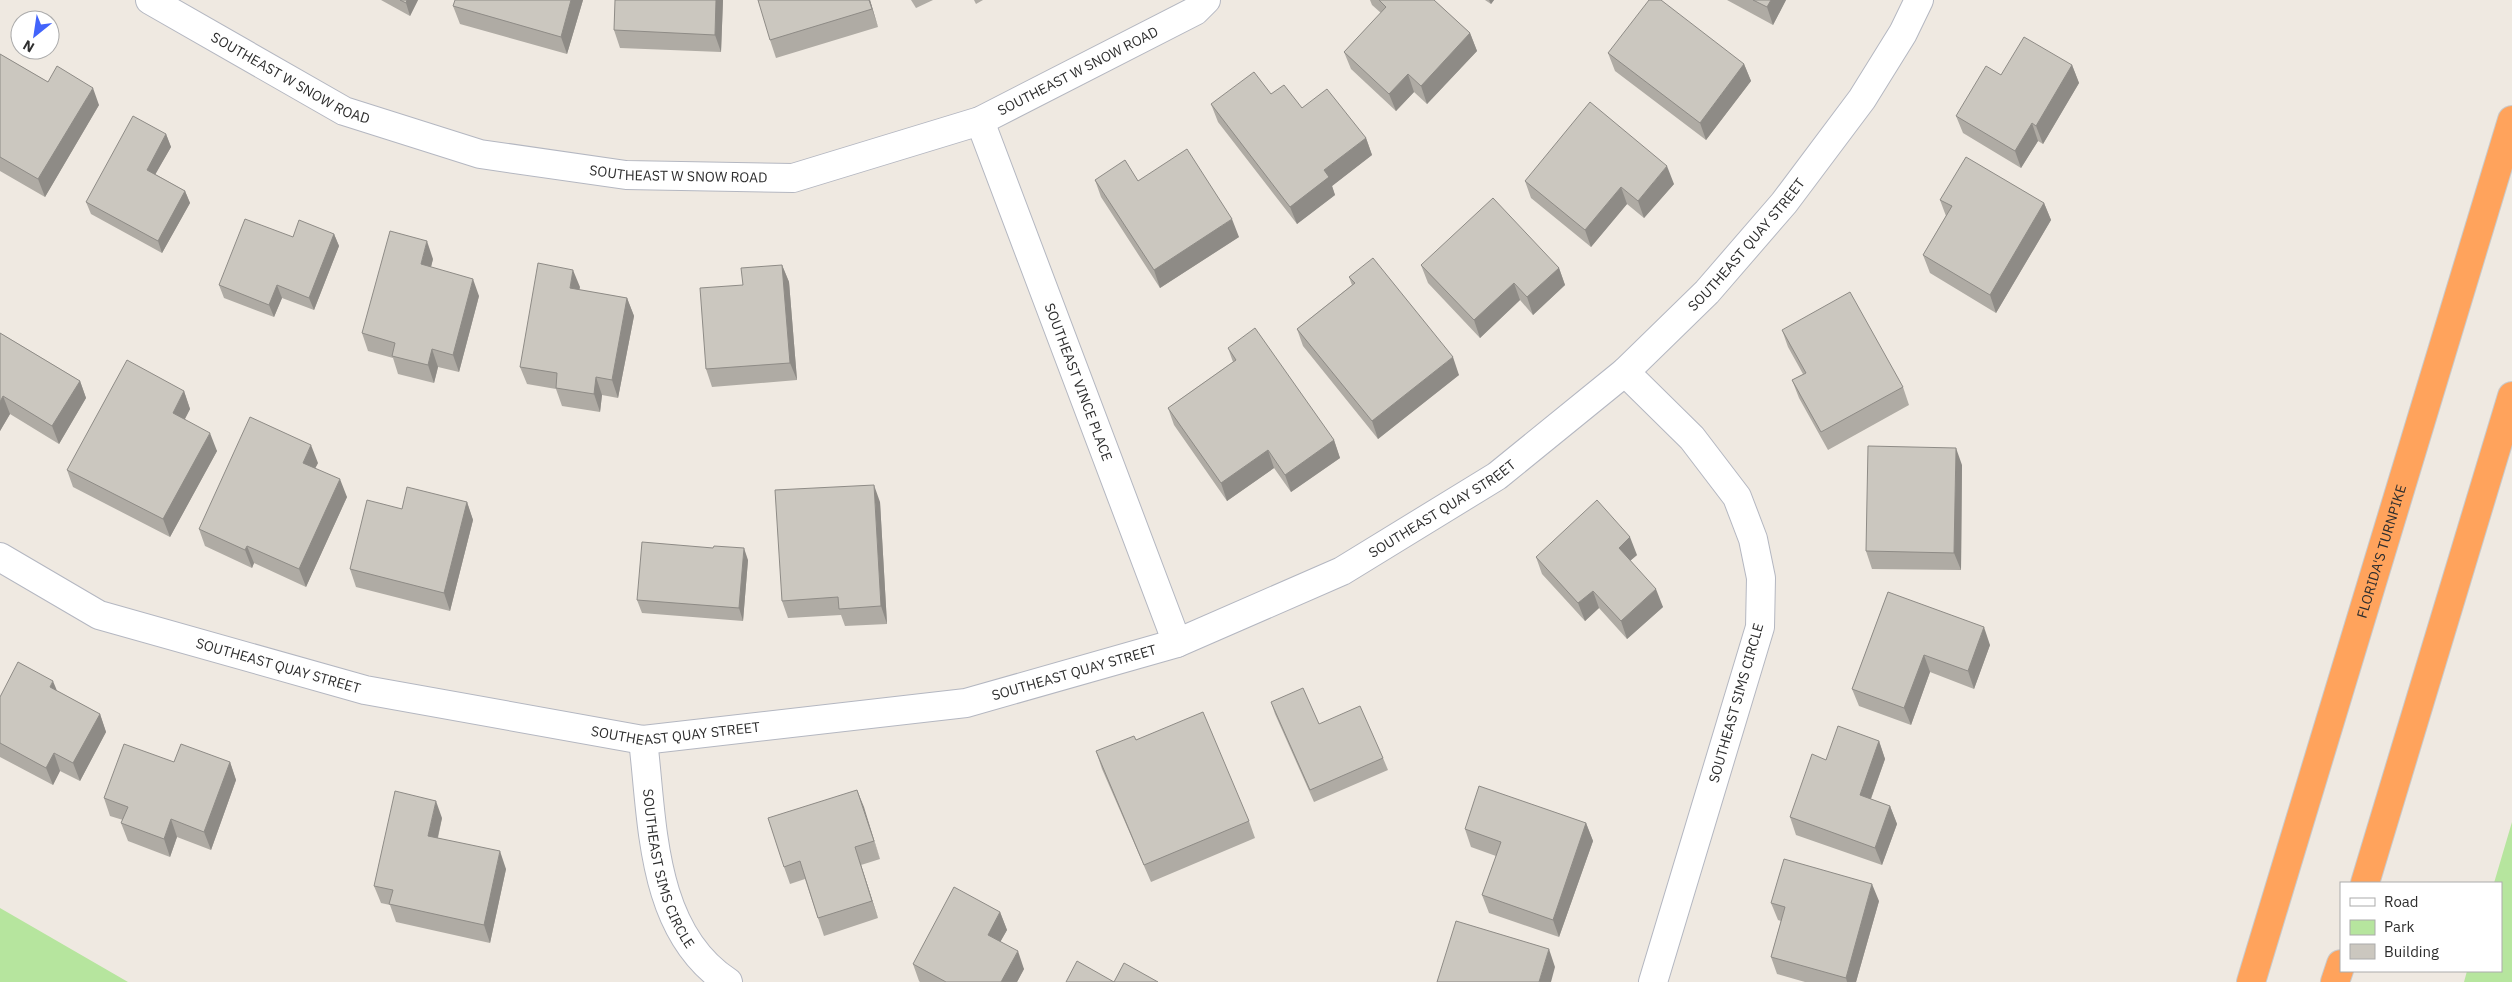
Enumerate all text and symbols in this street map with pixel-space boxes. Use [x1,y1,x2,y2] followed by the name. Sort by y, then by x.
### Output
[10,10,60,60] north arrow
[994,22,1161,120] street label: SOUTHEAST W SNOW ROAD
[208,28,372,128] street label: SOUTHEAST W SNOW ROAD
[20,36,37,57] text: N
[588,161,768,187] street label: SOUTHEAST W SNOW ROAD
[1684,174,1809,315] street label: SOUTHEAST QUAY STREET
[1041,300,1117,464] street label: SOUTHEAST VINCE PLACE
[1365,456,1519,562] street label: SOUTHEAST QUAY STREET
[2353,482,2410,620] street label: FLORIDA'S TURNPIKE
[1705,621,1767,785] street label: SOUTHEAST SIMS CIRCLE
[194,634,363,697] street label: SOUTHEAST QUAY STREET
[990,640,1158,704] street label: SOUTHEAST QUAY STREET
[590,718,761,749] street label: SOUTHEAST QUAY STREET
[639,788,699,952] street label: SOUTHEAST SIMS CIRCLE
[2340,882,2502,972] legend
[2384,892,2419,911] text: Road
[2384,917,2414,936] text: Park
[2384,942,2439,961] text: Building

